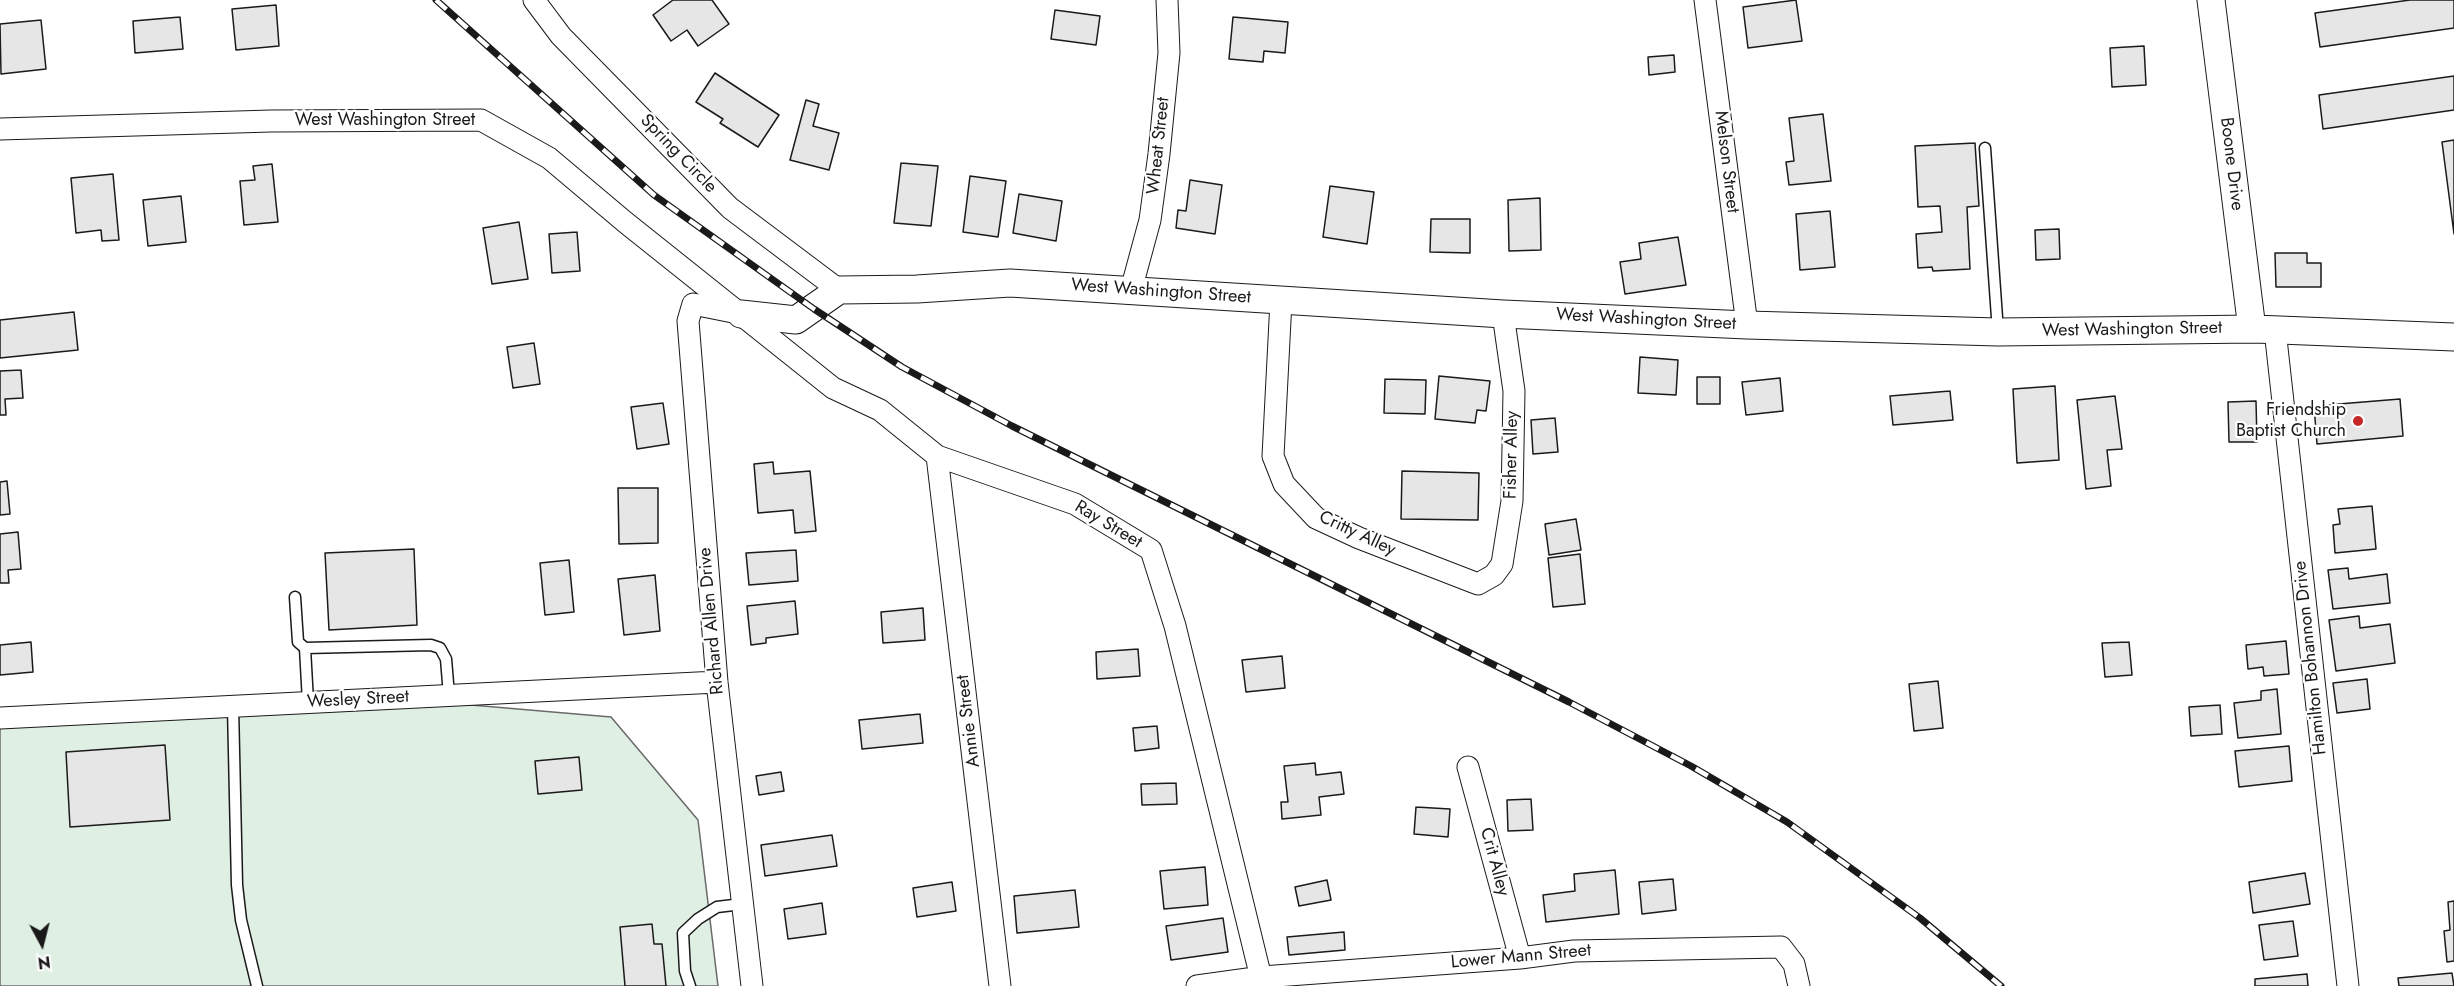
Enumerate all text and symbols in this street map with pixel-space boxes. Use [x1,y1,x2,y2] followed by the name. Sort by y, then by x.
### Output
[1143,96,1175,196] street label: Wheat Street
[295,110,475,132] street label: West Washington Street
[635,110,721,198] street label: Spring Circle
[1709,110,1743,214] street label: Melson Street
[2215,116,2247,212] street label: Boone Drive
[1070,275,1252,309] street label: West Washington Street
[1555,304,1737,336] street label: West Washington Street
[2042,318,2222,342] street label: West Washington Street
[2236,400,2346,442] place label: Friendship Baptist Church
[1500,411,1524,499] street label: Fisher Alley
[2351,414,2365,428] marker: Friendship Baptist Church
[1070,496,1146,554] street label: Ray Street
[1315,507,1399,561] street label: Critty Alley
[695,547,729,695] street label: Richard Allen Drive
[2290,560,2332,756] street label: Hamilton Bohannon Drive
[953,673,985,769] street label: Annie Street
[306,687,410,713] street label: Wesley Street
[1475,825,1513,899] street label: Crit Alley
[12,914,72,974] north arrow
[1450,940,1592,974] street label: Lower Mann Street
[37,950,52,975] text: N

